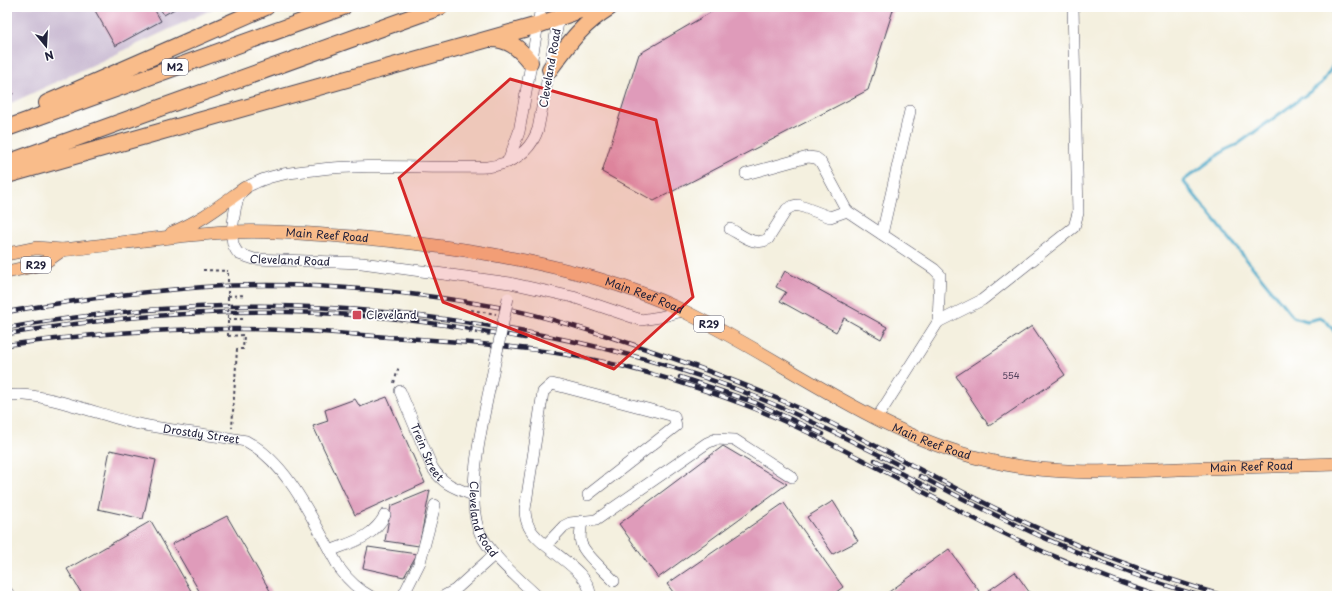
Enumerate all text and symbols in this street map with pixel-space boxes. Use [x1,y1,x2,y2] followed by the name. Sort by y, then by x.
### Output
[26,26,66,66] north arrow
[534,27,565,109] street label: Cleveland Road
[42,47,56,66] text: N
[162,59,188,75] road number: M2
[285,223,369,246] street label: Main Reef Road
[247,249,330,270] street label: Cleveland Road
[21,257,51,273] road number: R29
[603,272,687,318] street label: Main Reef Road
[366,306,417,323] place label: Cleveland
[351,309,363,321] marker: Cleveland
[694,316,724,332] road number: R29
[1002,368,1020,382] house number: 554
[889,418,973,464] street label: Main Reef Road
[162,420,242,448] street label: Drostdy Street
[407,420,448,485] street label: Trein Street
[1210,456,1293,476] street label: Main Reef Road
[466,481,502,561] street label: Cleveland Road

